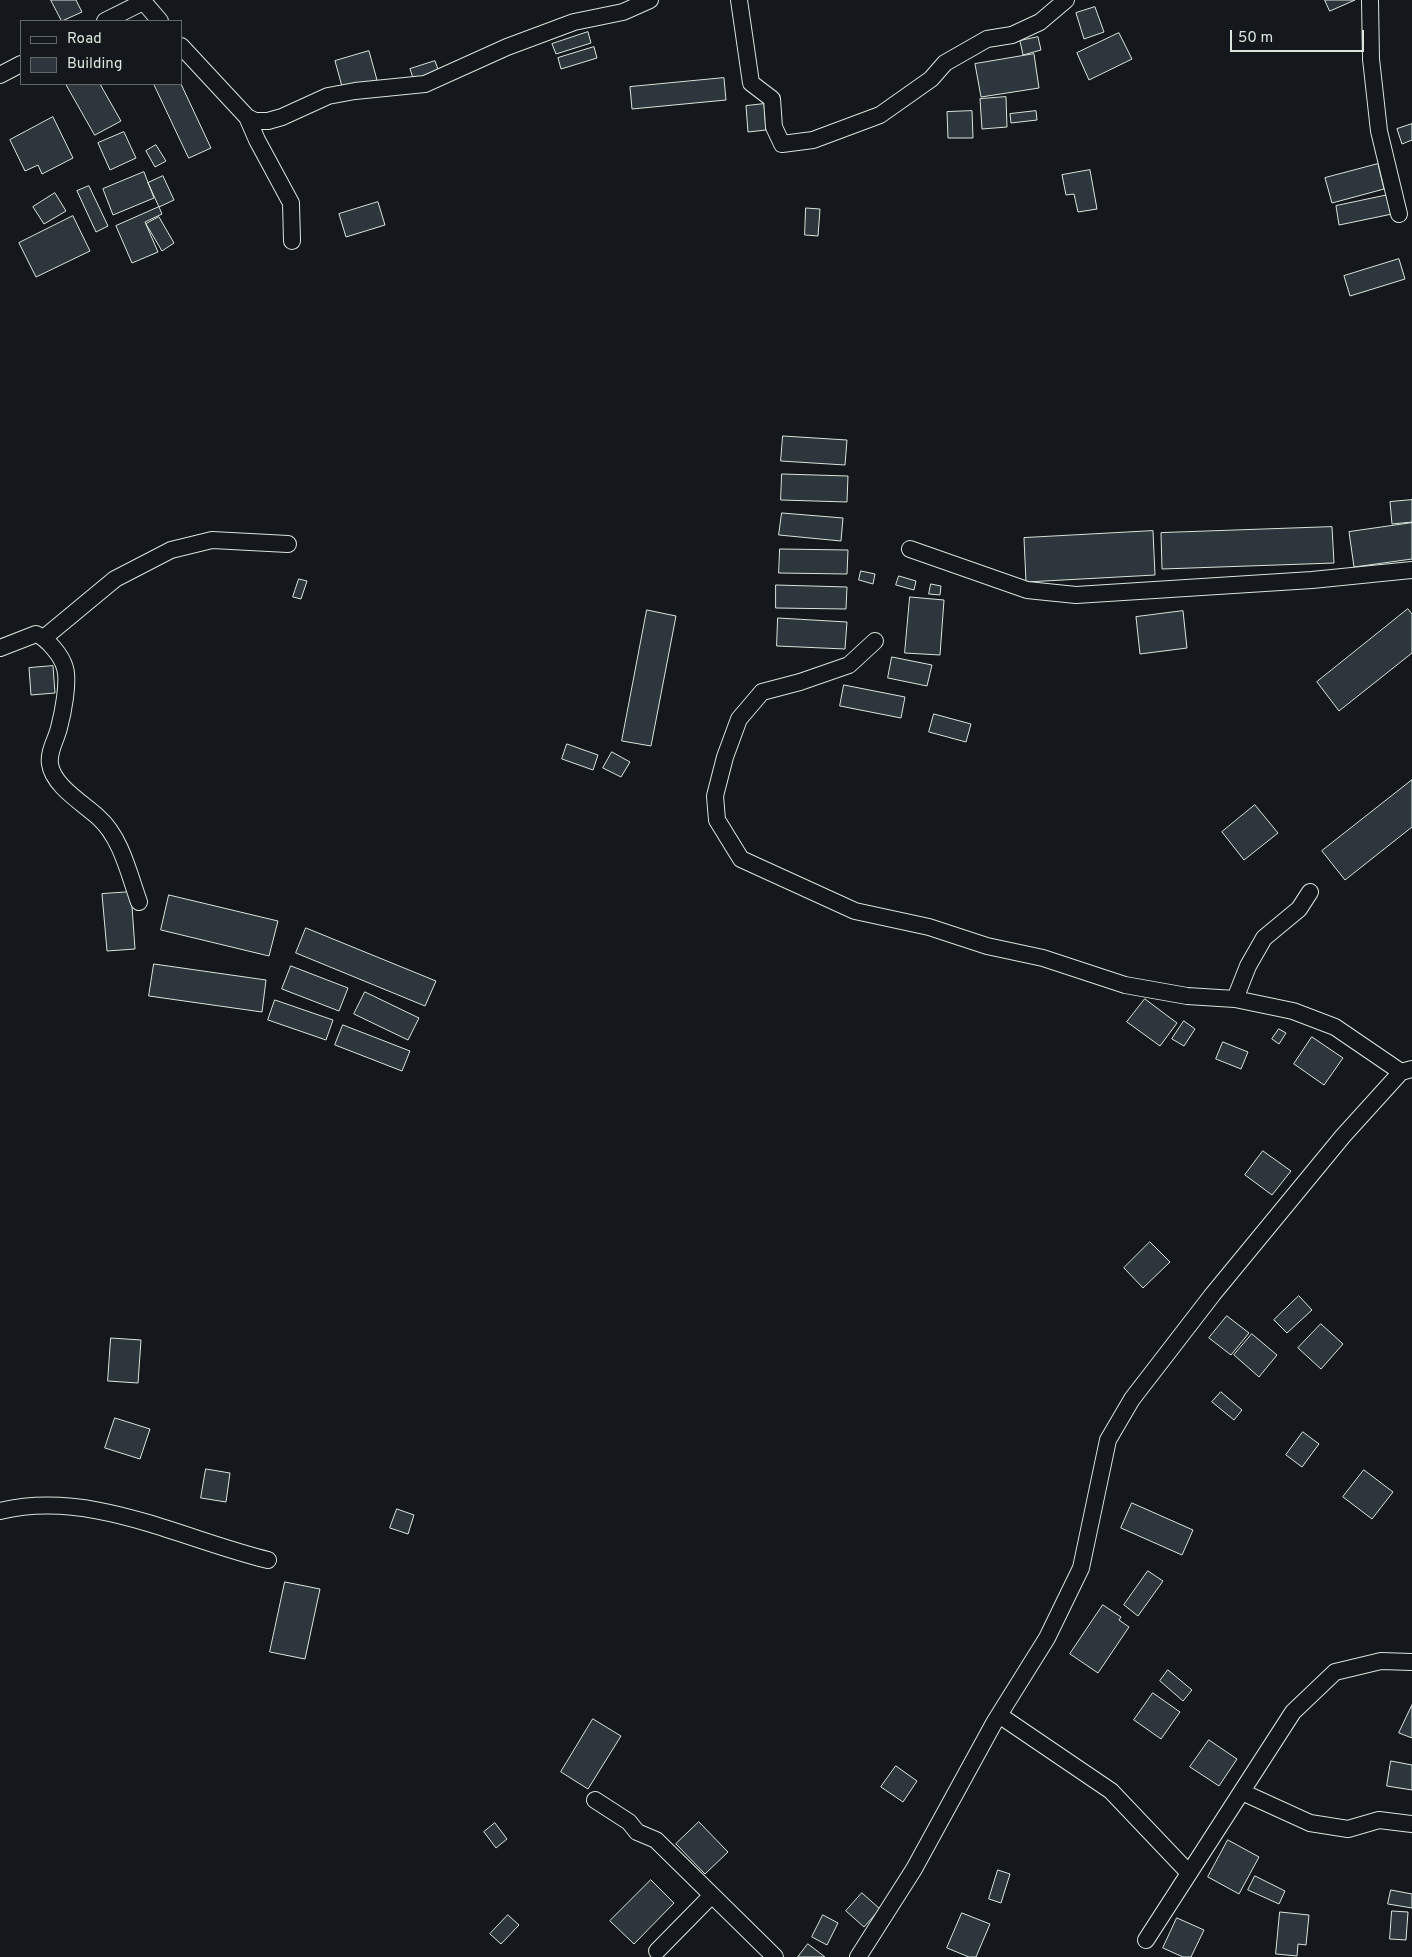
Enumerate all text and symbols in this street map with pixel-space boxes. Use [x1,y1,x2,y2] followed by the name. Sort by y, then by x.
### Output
[20,20,182,85] legend
[1232,20,1366,52] scale bar
[1238,29,1273,48] text: 50 m
[67,30,102,49] text: Road
[67,55,122,74] text: Building

